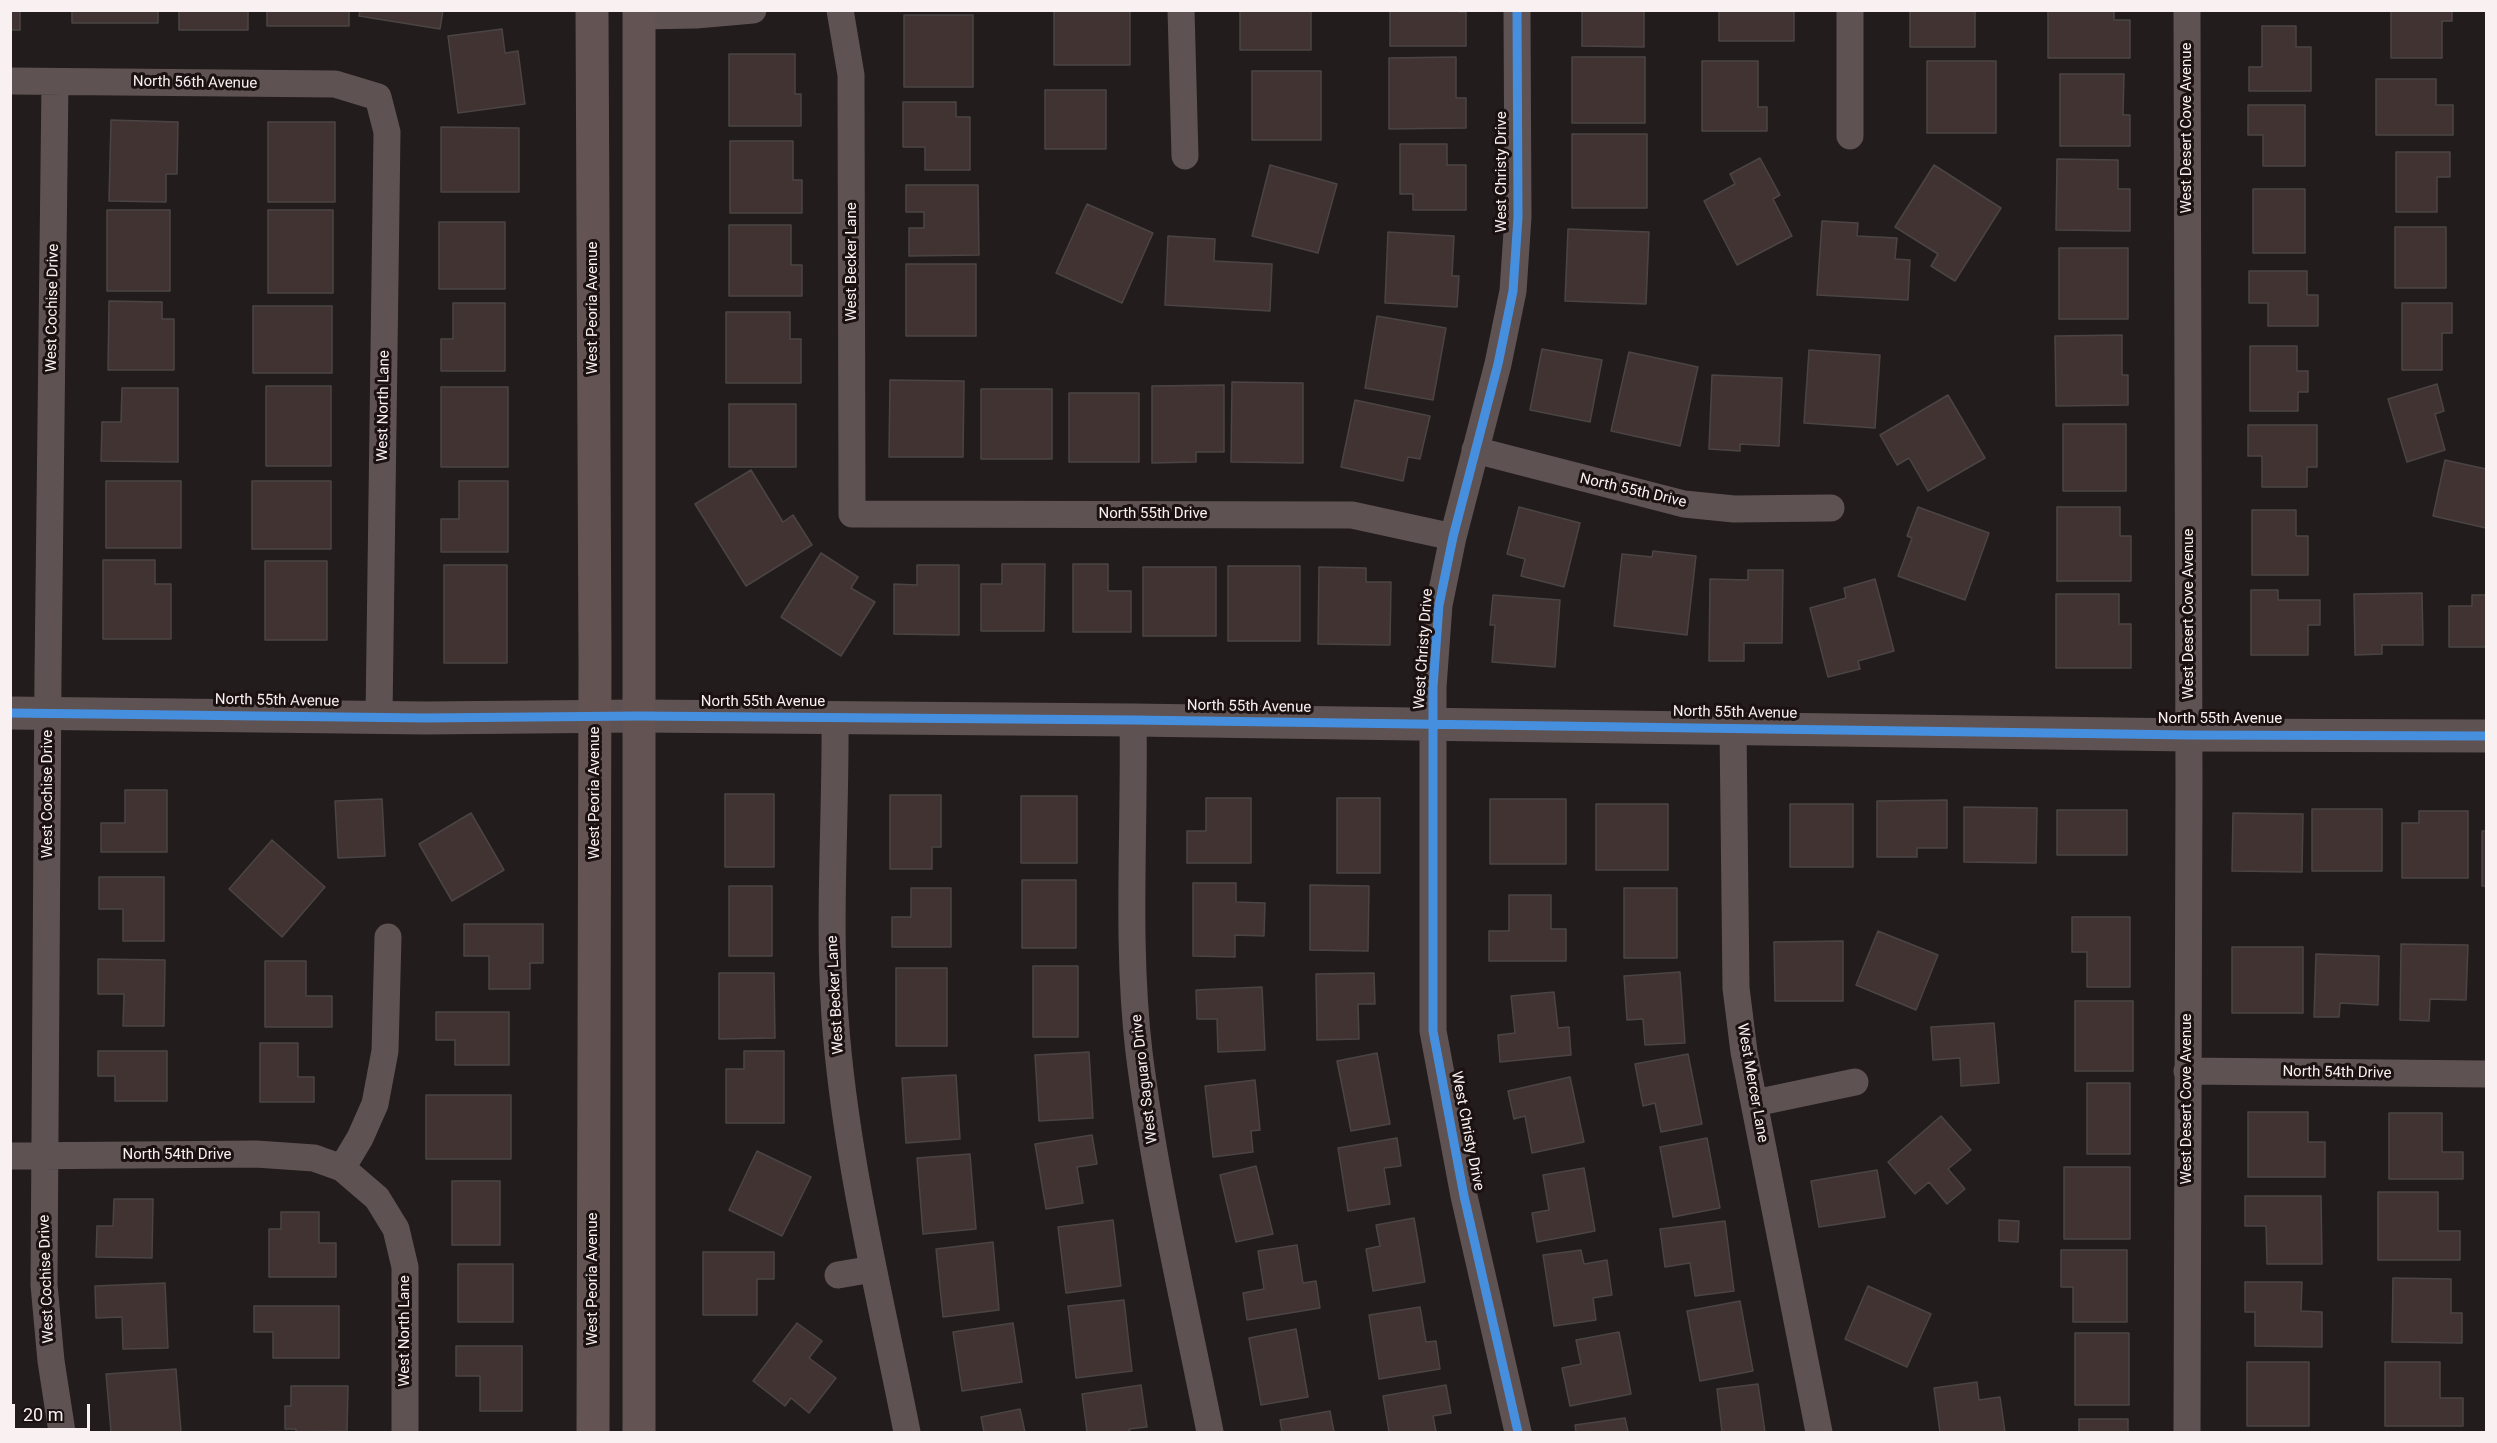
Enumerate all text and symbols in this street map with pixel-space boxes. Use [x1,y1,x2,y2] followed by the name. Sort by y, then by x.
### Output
[2178,42,2196,214] street label: West Desert Cove Avenue
[133,73,257,93] street label: North 56th Avenue
[1493,111,1511,233] street label: West Christy Drive
[843,202,861,322] street label: West Becker Lane
[584,242,602,374] street label: West Peoria Avenue
[43,244,63,372] street label: West Cochise Drive
[374,350,394,462] street label: West North Lane
[1578,470,1688,512] street label: North 55th Drive
[1098,505,1208,523] street label: North 55th Drive
[2180,528,2198,700] street label: West Desert Cove Avenue
[1411,588,1437,710] street label: West Christy Drive
[215,691,339,711] street label: North 55th Avenue
[701,693,825,711] street label: North 55th Avenue
[1187,697,1311,717] street label: North 55th Avenue
[1673,703,1797,723] street label: North 55th Avenue
[2158,710,2282,728] street label: North 55th Avenue
[586,727,604,859] street label: West Peoria Avenue
[39,730,57,858] street label: West Cochise Drive
[824,935,848,1055] street label: West Becker Lane
[1128,1013,1162,1145] street label: West Saguaro Drive
[2178,1013,2196,1185] street label: West Desert Cove Avenue
[1733,1022,1771,1144] street label: West Mercer Lane
[2282,1063,2392,1083] street label: North 54th Drive
[1447,1070,1487,1192] street label: West Christy Drive
[122,1146,232,1164] street label: North 54th Drive
[584,1213,602,1345] street label: West Peoria Avenue
[36,1214,58,1344] street label: West Cochise Drive
[396,1275,414,1387] street label: West North Lane
[15,1392,93,1430] scale bar
[23,1404,63,1425] text: 20 m

